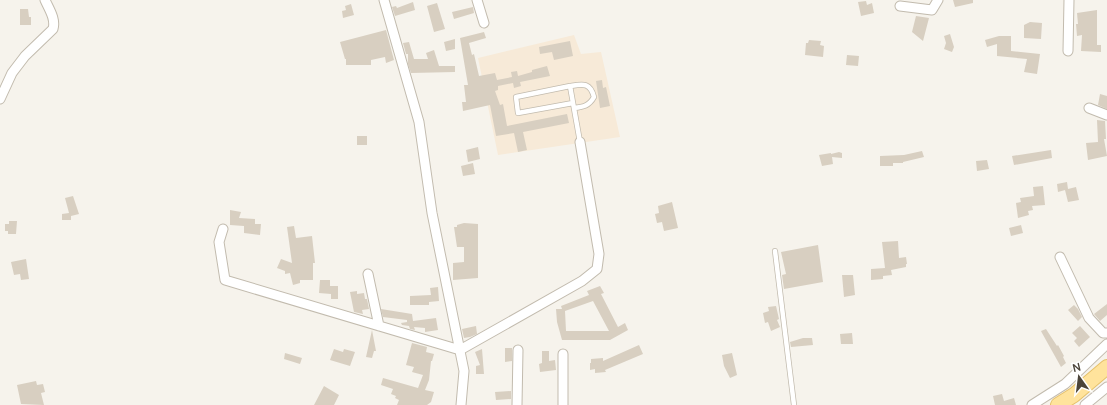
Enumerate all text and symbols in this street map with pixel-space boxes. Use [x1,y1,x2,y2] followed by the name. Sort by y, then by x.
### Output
[1059,357,1099,397] north arrow
[1071,359,1082,375] text: N

